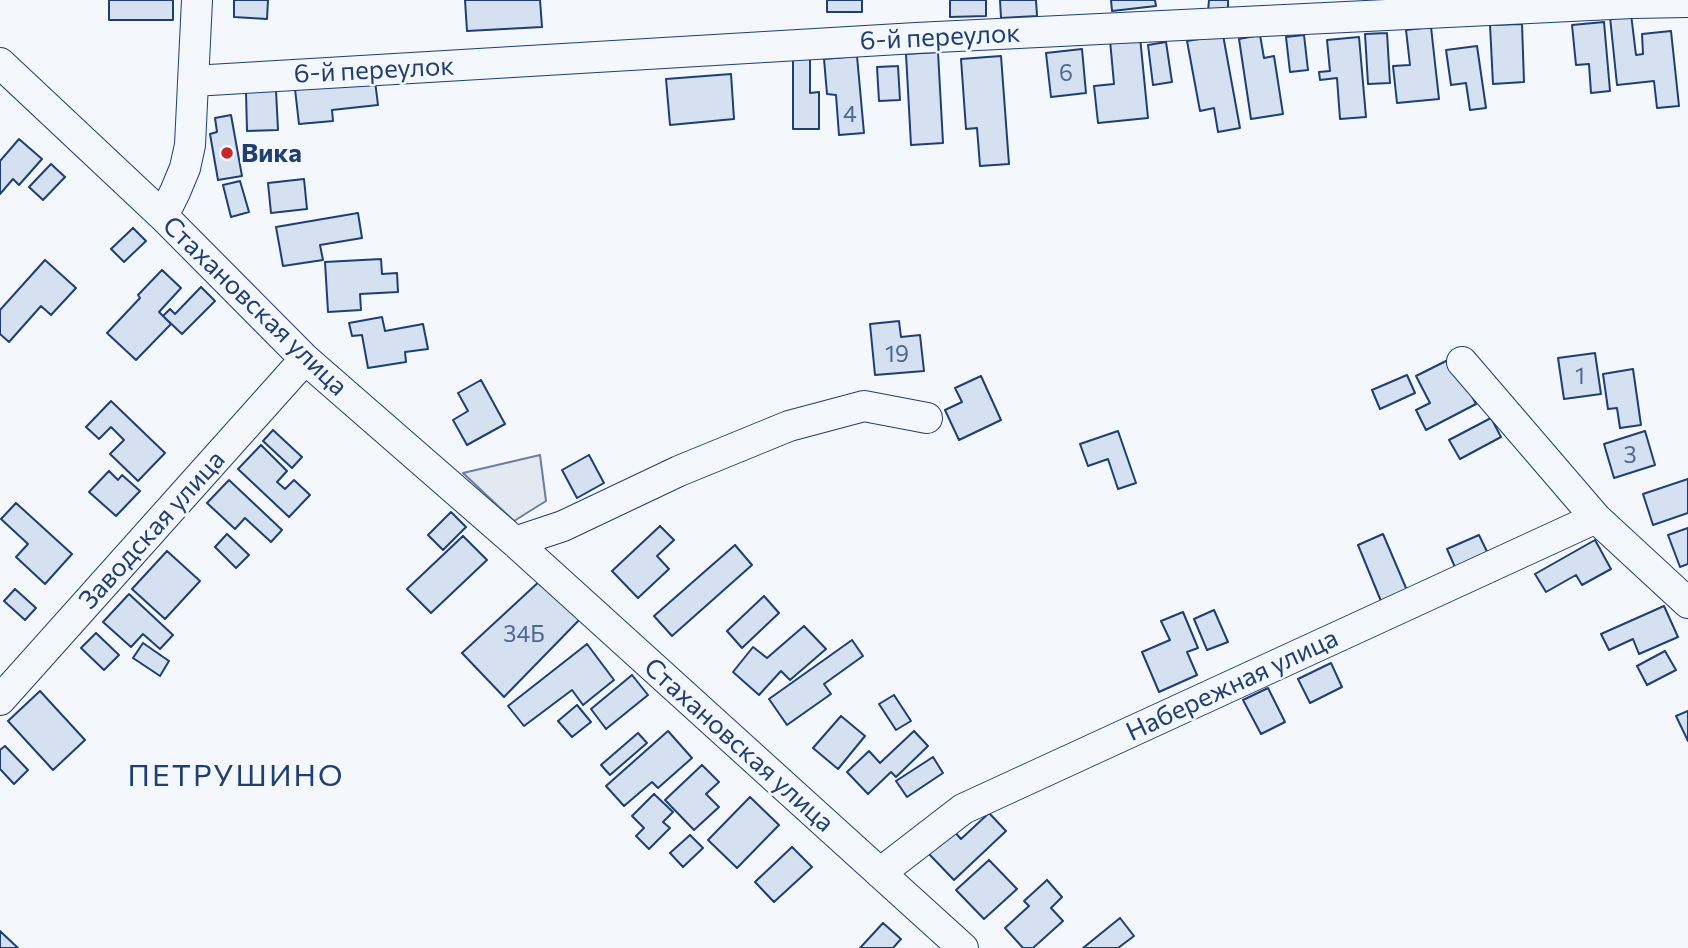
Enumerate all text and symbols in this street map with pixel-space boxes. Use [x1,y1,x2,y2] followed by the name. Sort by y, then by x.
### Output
[859,17,1021,57] street label: 6-й переулок
[293,50,455,90] street label: 6-й переулок
[1059,59,1073,87] house number: 6
[843,100,857,128] house number: 4
[241,137,302,169] place label: Вика
[219,145,235,161] marker: Вика
[156,210,354,402] street label: Стахановская улица
[885,340,909,368] house number: 19
[1575,362,1585,390] house number: 1
[1623,441,1637,469] house number: 3
[73,444,231,616] street label: Заводская улица
[503,620,545,648] house number: 34Б
[1121,622,1343,748] street label: Набережная улица
[638,652,840,838] street label: Стахановская улица
[129,758,343,794] district label: ПЕТРУШИНО

